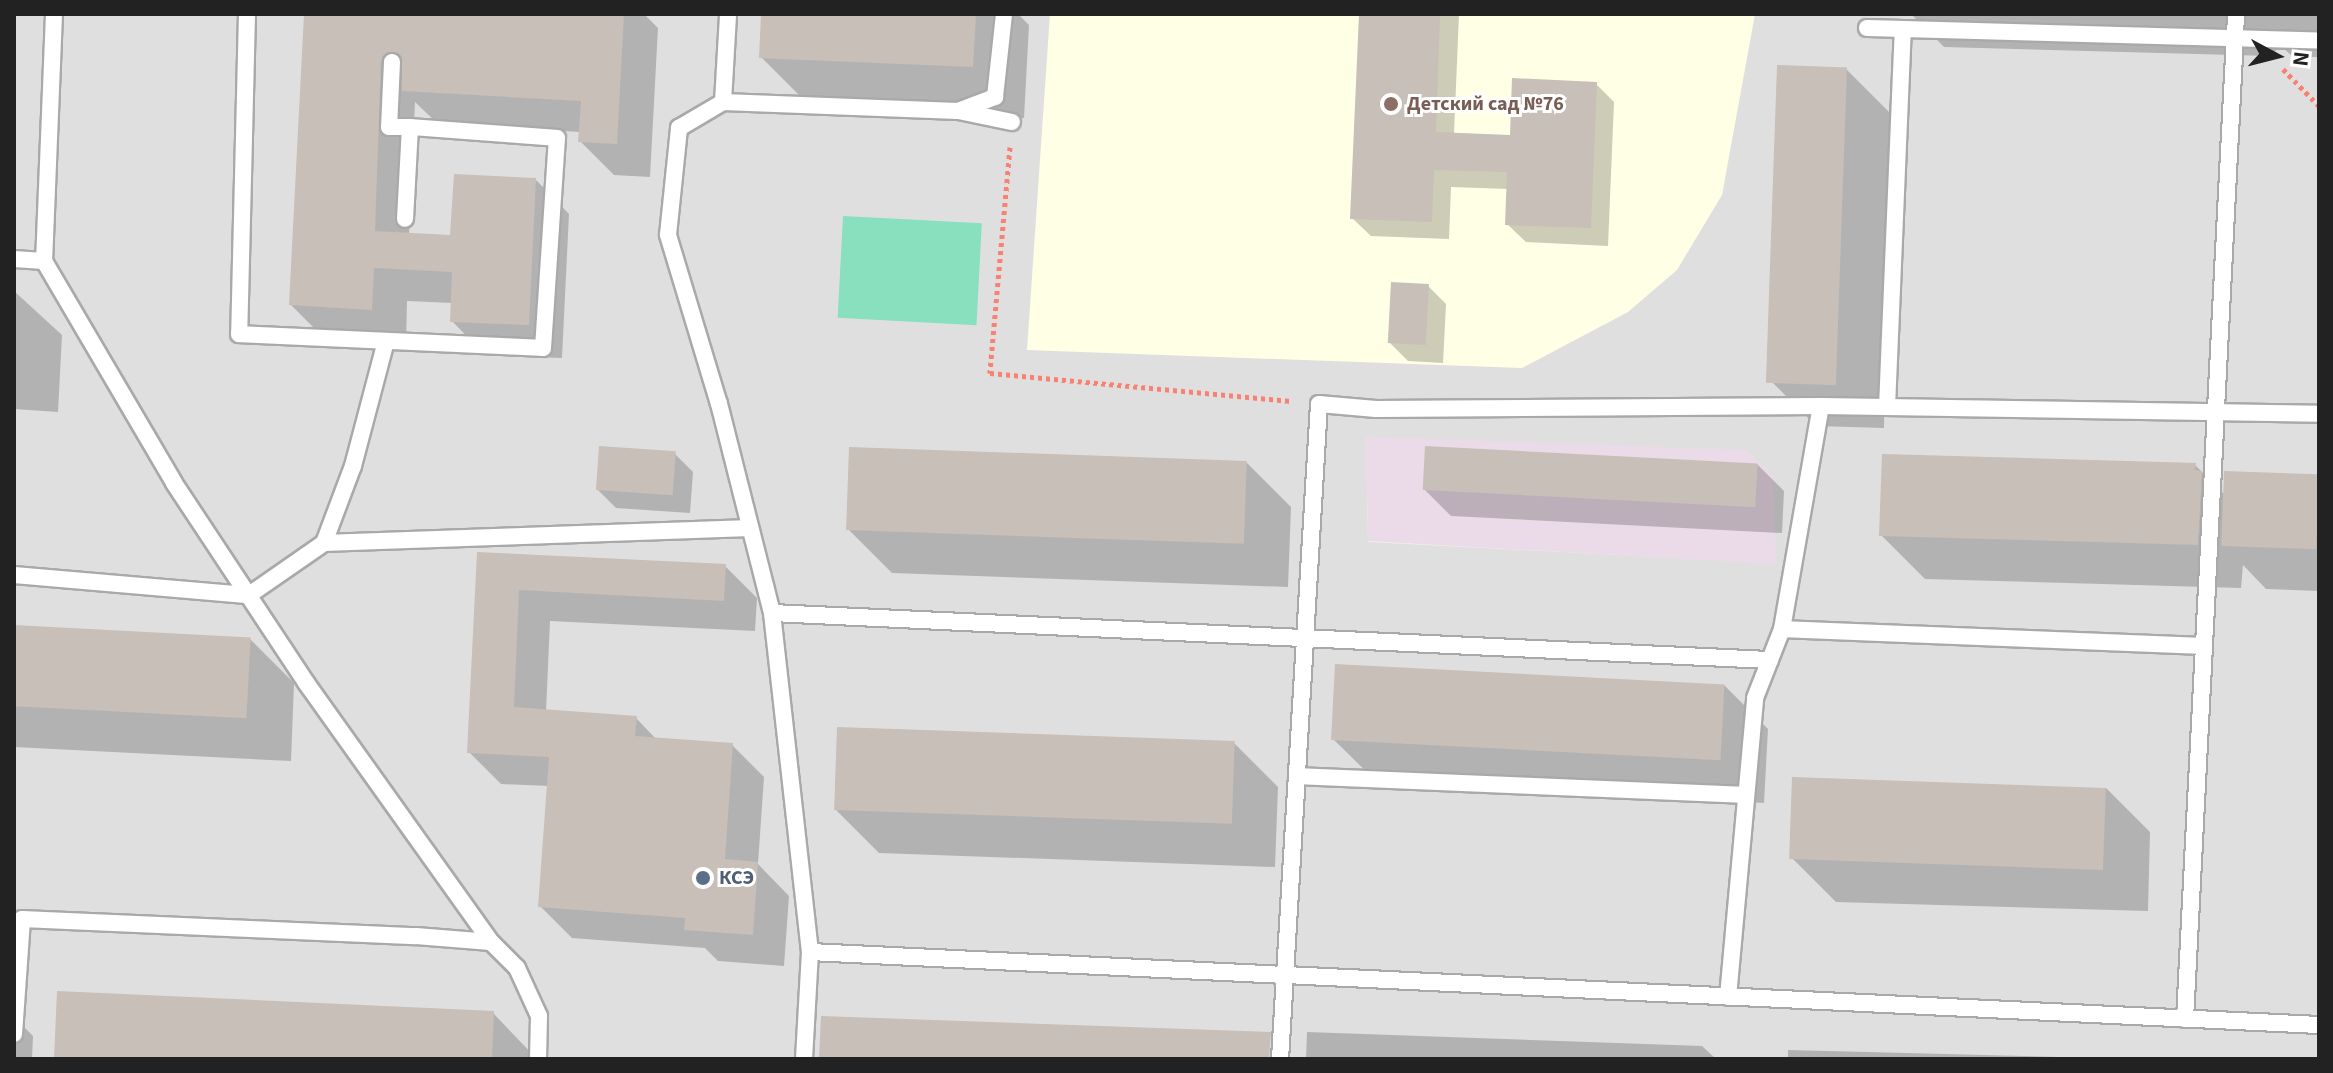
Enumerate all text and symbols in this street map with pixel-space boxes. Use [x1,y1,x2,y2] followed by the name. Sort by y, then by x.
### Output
[2237,16,2317,96] north arrow
[2284,50,2318,68] text: N
[1407,92,1564,116] place label: Детский сад №76
[1382,95,1400,113] marker: Детский сад №76
[719,866,754,890] place label: КСЭ
[694,869,712,887] marker: КСЭ

